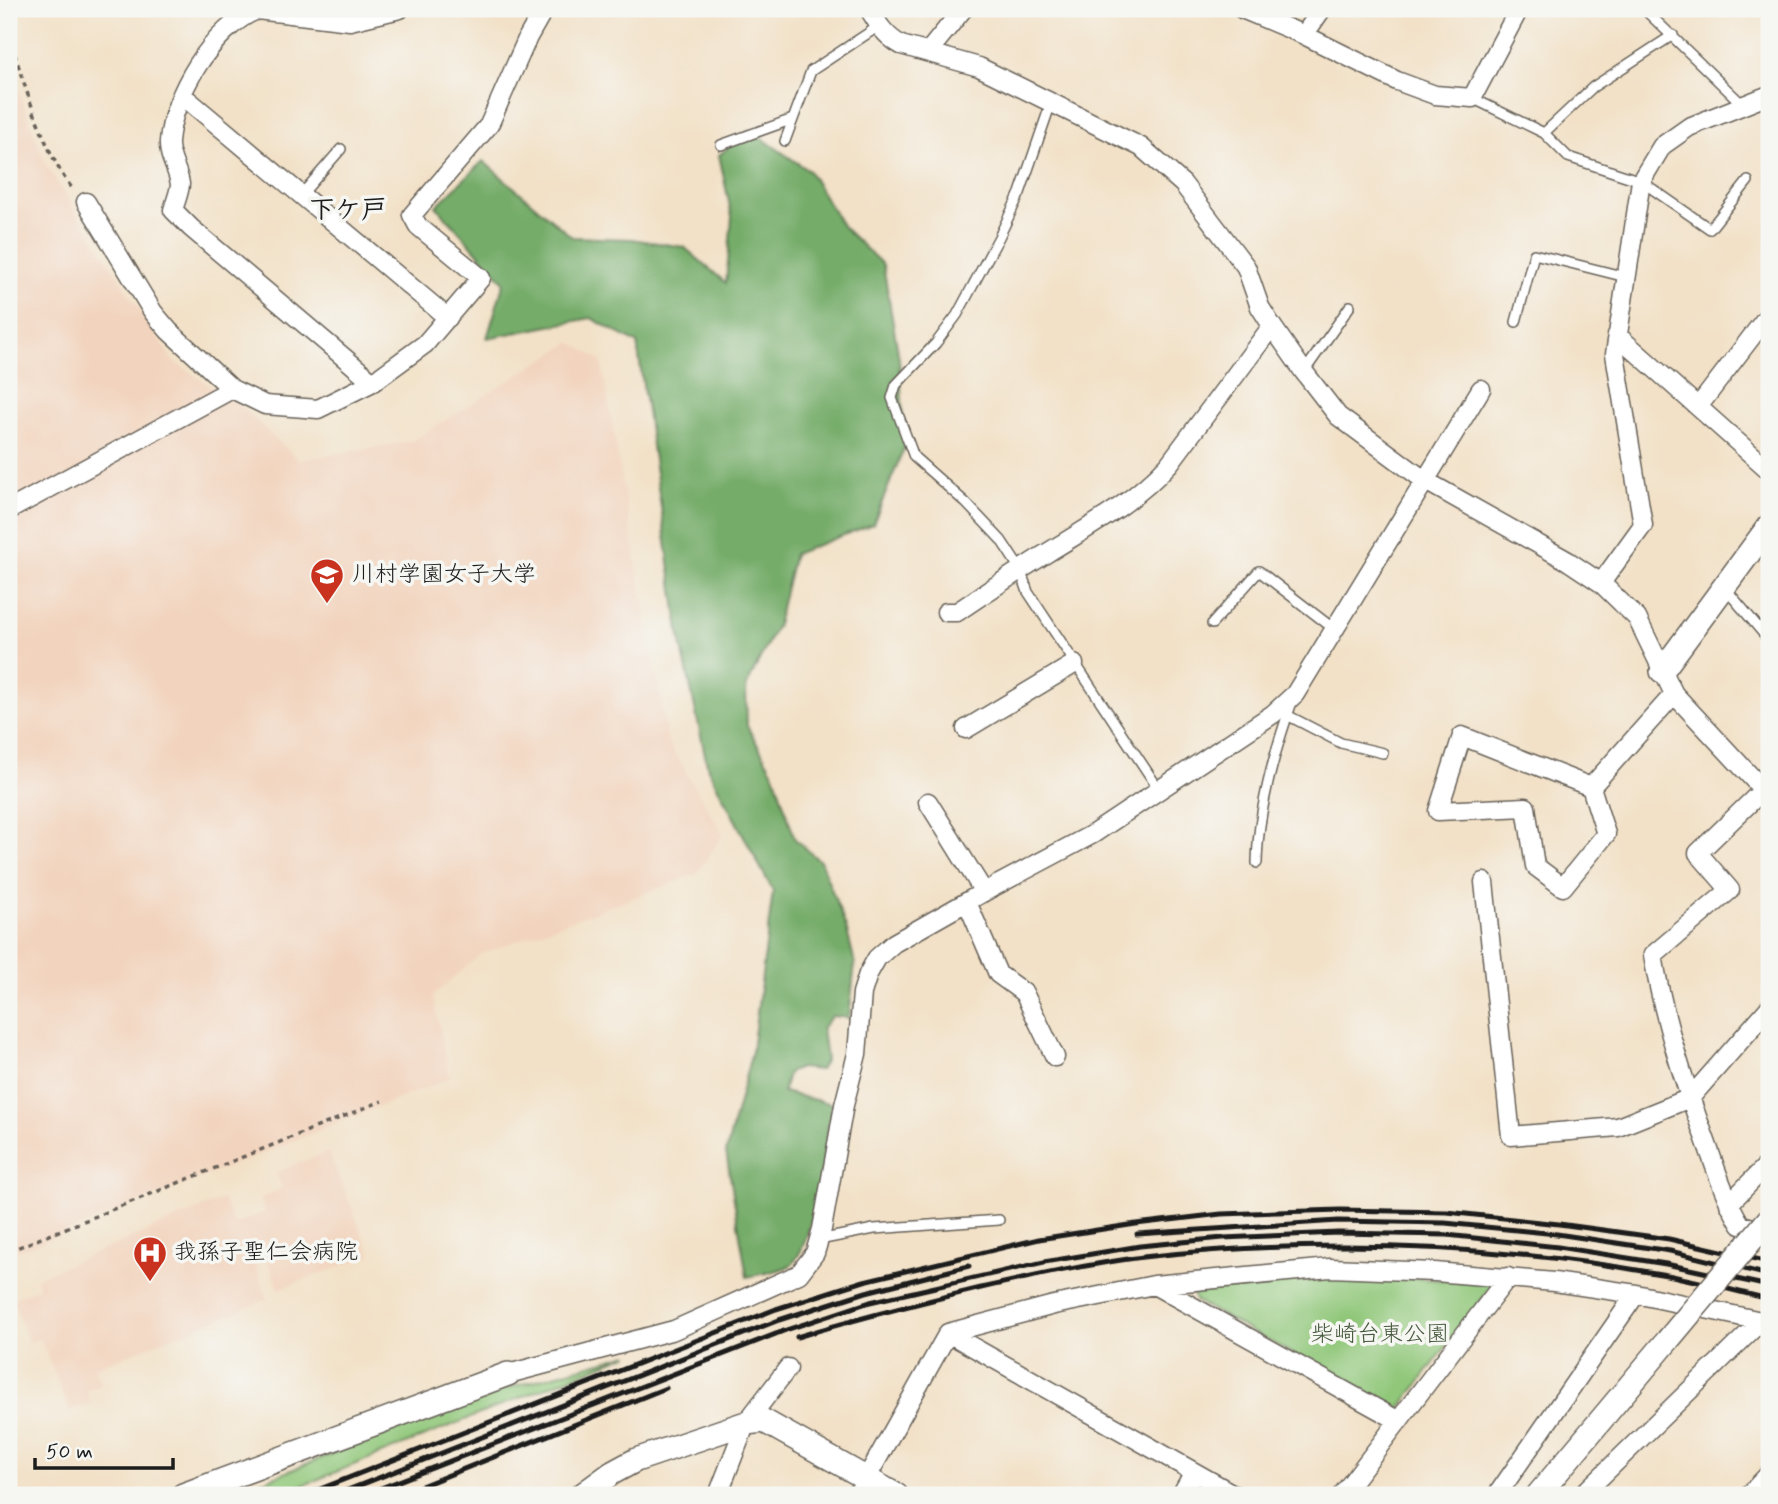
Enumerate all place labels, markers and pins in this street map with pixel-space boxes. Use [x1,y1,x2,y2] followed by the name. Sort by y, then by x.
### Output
[308,556,346,605] school or university icon: 川村学園女子大学
[352,560,536,590] place label: 川村学園女子大学
[131,1234,169,1283] hospital icon: 我孫子聖仁会病院
[174,1238,358,1268] place label: 我孫子聖仁会病院

